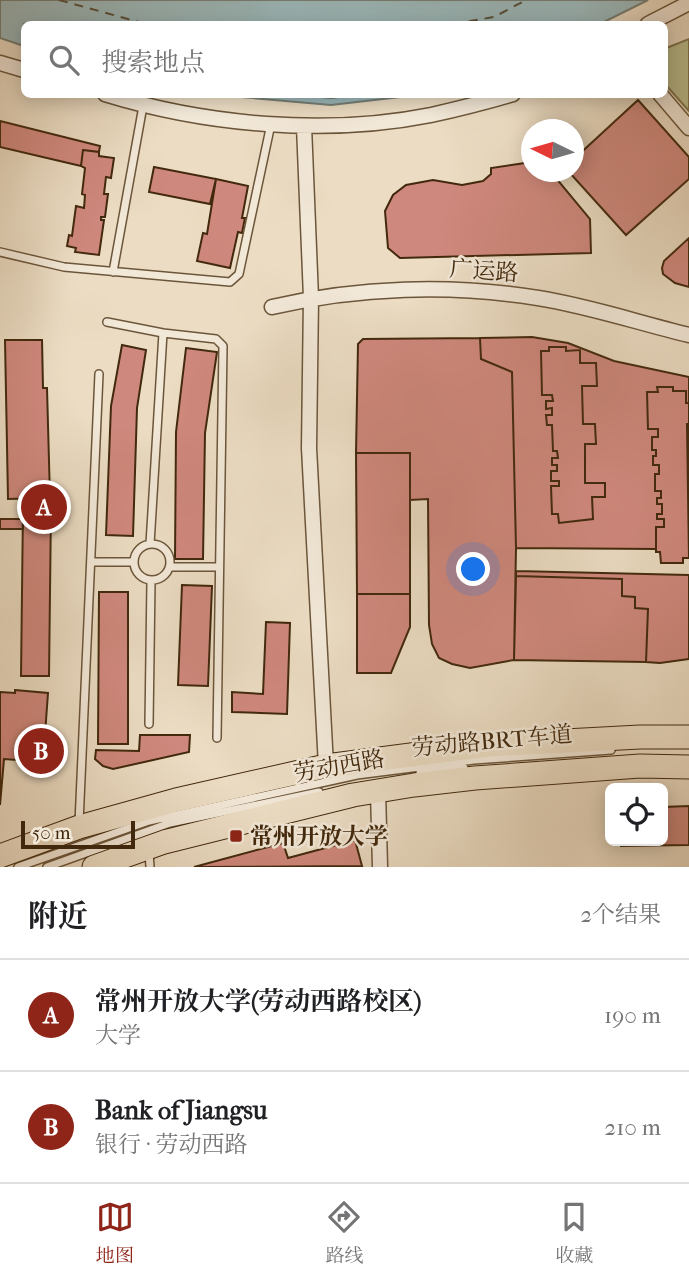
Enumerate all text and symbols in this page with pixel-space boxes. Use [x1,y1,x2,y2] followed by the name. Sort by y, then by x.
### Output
[21,21,668,98] search box
[45,41,83,79] icon: search
[101,47,205,78] text: 搜索地点
[521,119,584,182] north arrow
[449,255,519,287] street label: 广运路
[21,481,67,533] pin: A
[456,552,490,586] your location
[410,721,574,761] street label: 劳动路BRT车道
[18,725,64,777] pin: B
[291,745,387,787] street label: 劳动西路
[605,783,668,846] map controls
[605,783,668,846] button: locate
[21,818,135,850] scale bar
[32,822,71,844] text: 50 m
[250,823,388,850] place label: 常州开放大学
[228,828,244,844] marker: 常州开放大学
[28,899,88,934] text: 附近
[580,901,661,928] text: 2个结果
[95,986,421,1017] text: 常州开放大学(劳动西路校区)
[44,1002,58,1029] text: A
[604,1002,661,1029] text: 190 m
[95,1022,141,1049] text: 大学
[95,1095,268,1126] text: Bank of Jiangsu
[44,1114,58,1141] text: B
[604,1114,661,1141] text: 210 m
[95,1131,248,1158] text: 银行 · 劳动西路
[96,1198,134,1267] tab: 地图
[325,1198,363,1267] tab: 路线
[555,1198,593,1267] tab: 收藏

